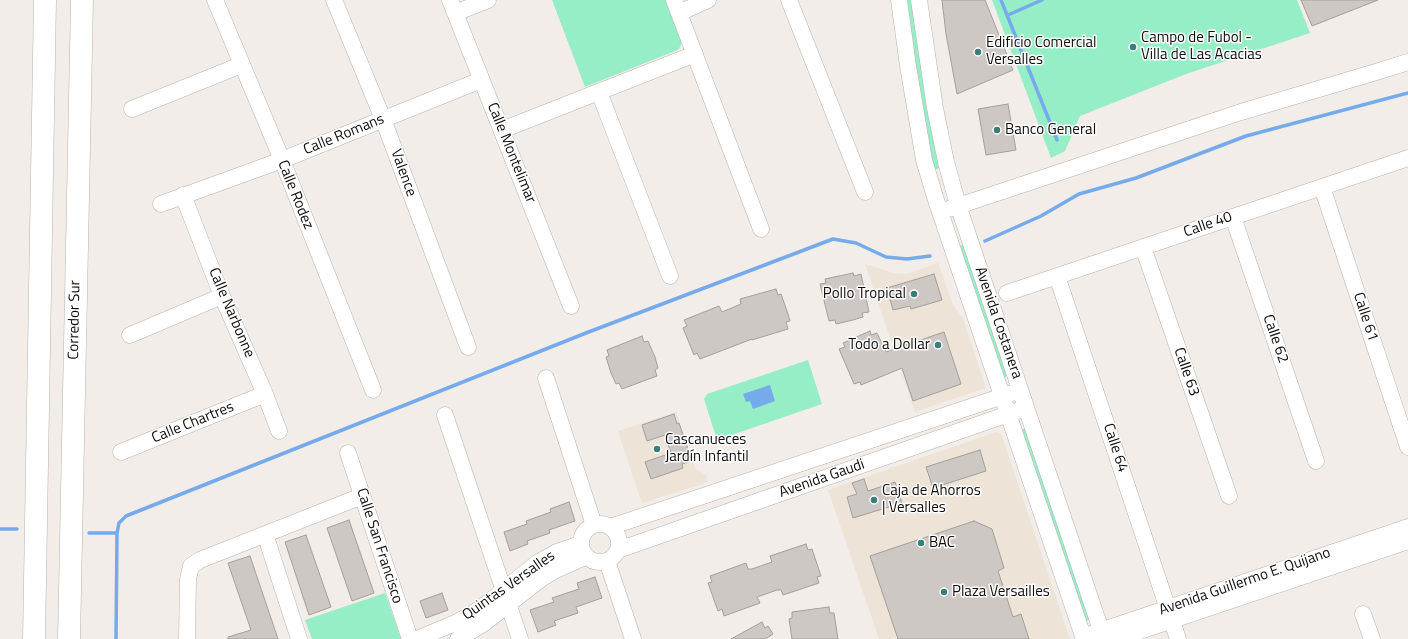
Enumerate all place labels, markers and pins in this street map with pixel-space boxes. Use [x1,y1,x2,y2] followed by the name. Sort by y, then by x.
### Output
[1141,29,1262,64] place label: Campo de Fubol - Villa de Las Acacias
[986,34,1097,69] place label: Edificio Comercial Versalles
[1128,42,1138,52] marker: Campo de Fubol - Villa de Las Acacias
[973,47,983,57] marker: Edificio Comercial Versalles
[1005,121,1096,139] place label: Banco General
[992,125,1002,135] marker: Banco General
[823,285,906,303] place label: Pollo Tropical
[909,289,919,299] marker: Pollo Tropical
[848,336,930,354] place label: Todo a Dollar
[933,340,943,350] marker: Todo a Dollar
[665,431,749,466] place label: Cascanueces Jardín Infantil
[652,444,662,454] marker: Cascanueces Jardín Infantil
[882,482,981,517] place label: Caja de Ahorros | Versalles
[869,495,879,505] marker: Caja de Ahorros | Versalles
[929,534,955,552] place label: BAC
[916,538,926,548] marker: BAC
[952,583,1050,601] place label: Plaza Versailles
[939,587,949,597] marker: Plaza Versailles

